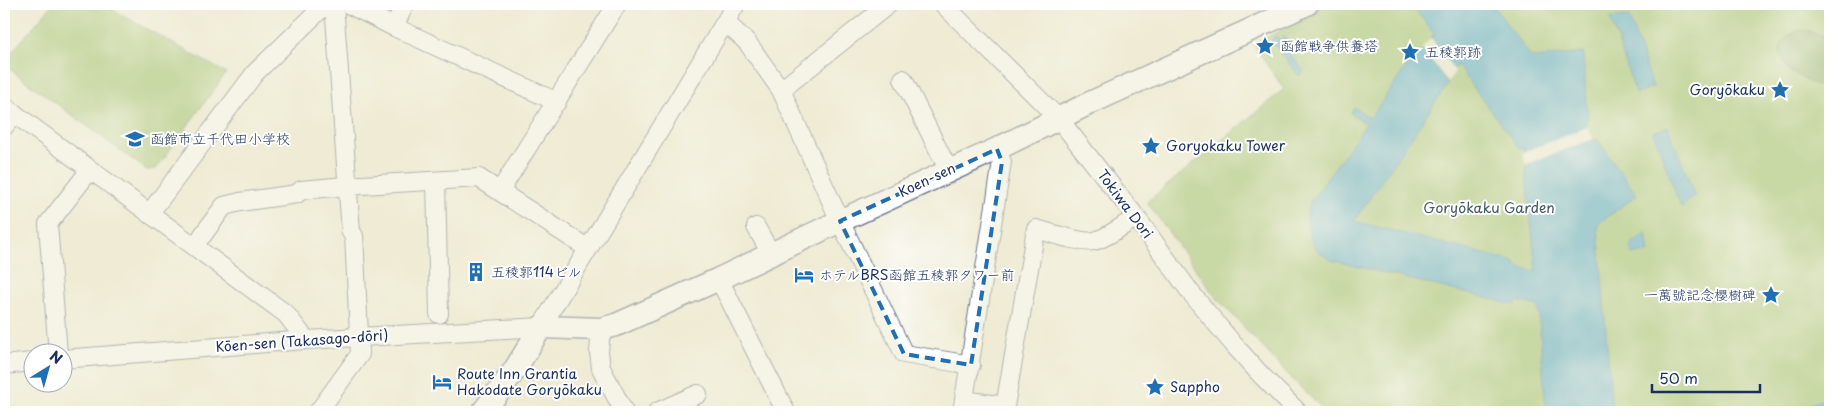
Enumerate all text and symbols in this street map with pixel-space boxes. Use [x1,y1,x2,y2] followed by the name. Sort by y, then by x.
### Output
[1254,35,1276,57] place icon: 函館戦争供養塔
[1280,35,1378,56] place label: 函館戦争供養塔
[1399,41,1421,63] place icon: 五稜郭跡
[1425,41,1481,62] place label: 五稜郭跡
[1689,79,1765,100] place label: Goryōkaku
[1769,79,1791,101] place icon: Goryōkaku
[124,128,146,150] school or university icon: 函館市立千代田小学校
[150,128,290,149] place label: 函館市立千代田小学校
[1140,135,1162,157] place icon: Goryokaku Tower
[1166,135,1286,156] place label: Goryokaku Tower
[895,157,959,202] street label: Koen-sen
[1092,165,1158,243] street label: Tokiwa Dori
[1423,197,1555,218] park label: Goryōkaku Garden
[465,261,487,283] building icon: 五稜郭114ビル
[491,261,582,282] place label: 五稜郭114ビル
[793,264,815,286] hotel icon: ホテルBRS函館五稜郭タワー前
[819,264,1015,285] place label: ホテルBRS函館五稜郭タワー前
[1644,284,1756,305] place label: 一萬號記念櫻樹碑
[1760,284,1782,306] place icon: 一萬號記念櫻樹碑
[215,324,389,357] street label: Kōen-sen (Takasago-dōri)
[22,344,72,394] north arrow
[45,345,67,369] text: N
[1652,361,1759,393] scale bar
[457,363,602,400] place label: Route Inn Grantia Hakodate Goryōkaku
[1659,366,1698,389] text: 50 m
[431,371,453,393] hotel icon: Route Inn Grantia Hakodate Goryōkaku
[1144,376,1166,398] place icon: Sappho
[1170,376,1220,397] place label: Sappho

